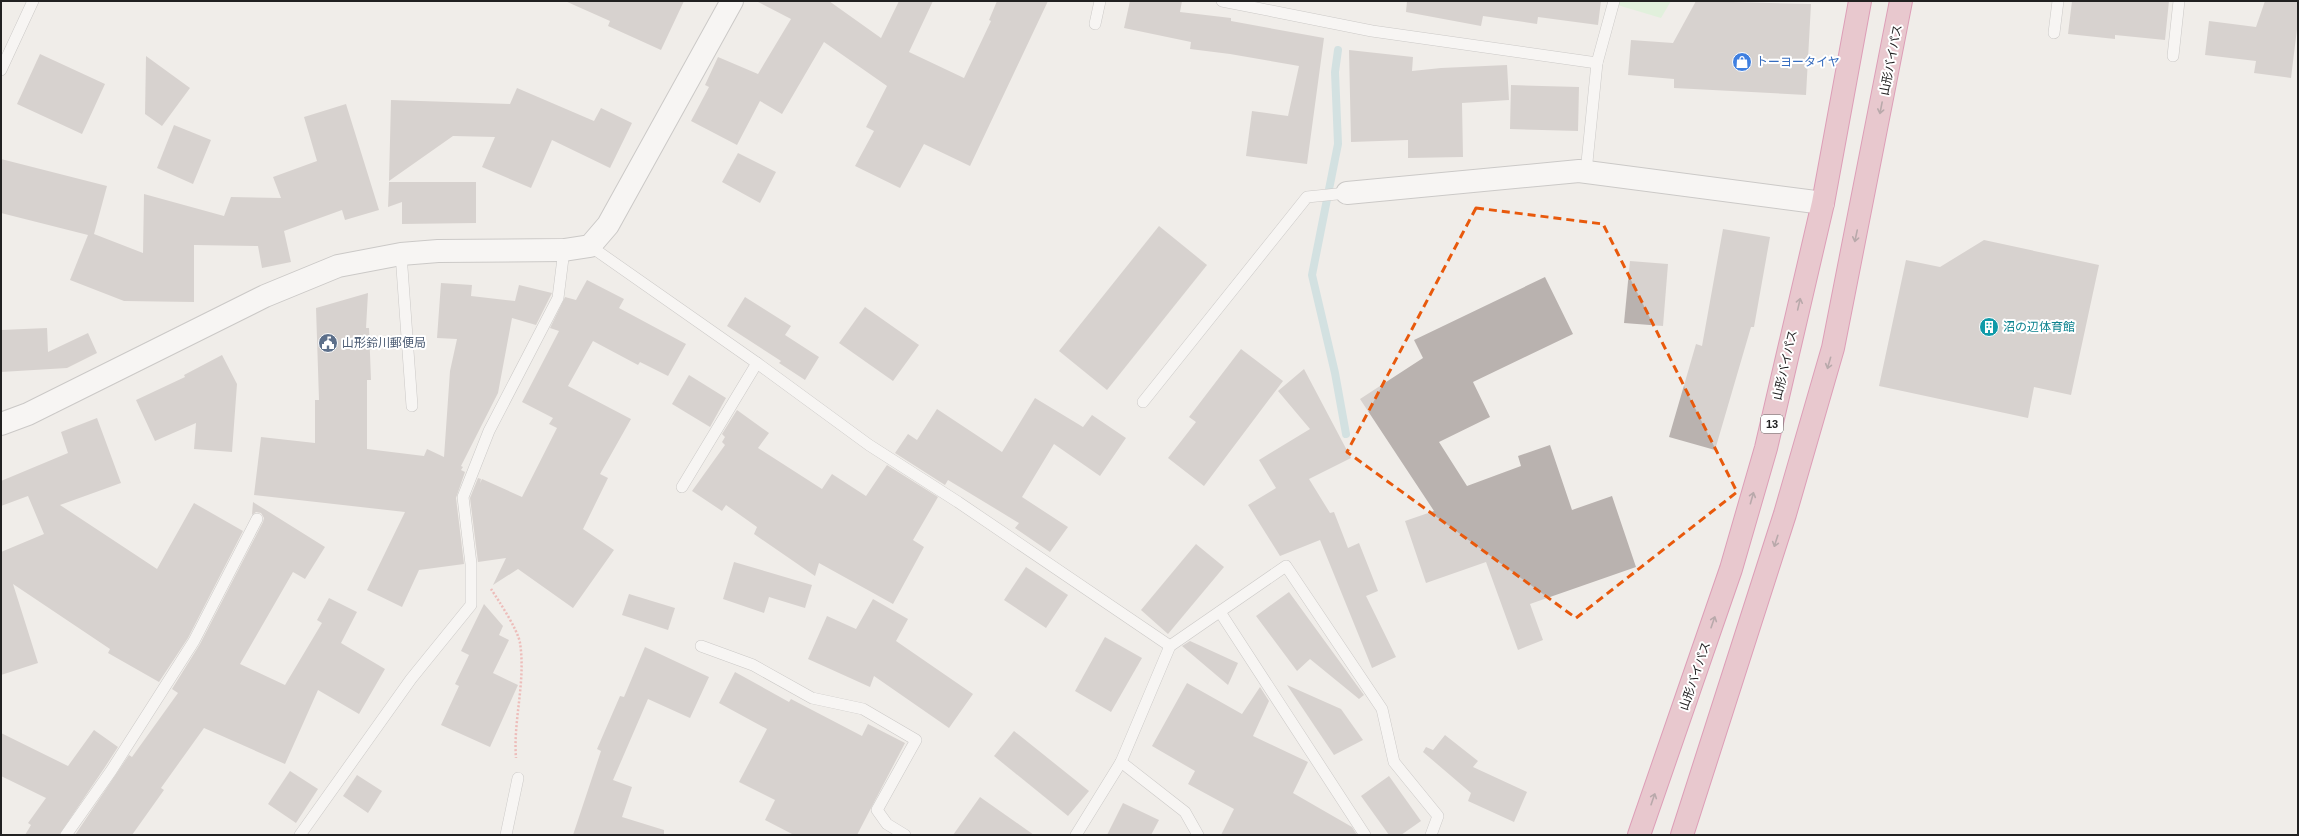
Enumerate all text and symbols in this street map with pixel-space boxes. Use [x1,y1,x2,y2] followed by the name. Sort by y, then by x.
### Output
[1877,23,1905,97] street label: 山形バイパス
[1731,51,1753,73] shop icon: トーヨータイヤ
[1756,55,1840,69] place label: トーヨータイヤ
[1877,101,1885,114] one-way arrow
[1852,229,1860,242] one-way arrow
[1796,298,1804,311] one-way arrow
[1978,316,2000,338] building icon: 沼の辺体育館
[2003,320,2075,334] place label: 沼の辺体育館
[1770,328,1800,402] street label: 山形バイパス
[317,332,339,354] public building icon: 山形鈴川郵便局
[342,336,426,350] place label: 山形鈴川郵便局
[1825,356,1832,369] one-way arrow
[1761,415,1783,433] road number: 13
[1749,492,1756,505] one-way arrow
[1772,534,1779,547] one-way arrow
[1710,616,1717,629] one-way arrow
[1677,640,1713,712] street label: 山形バイパス
[1650,792,1657,805] one-way arrow

